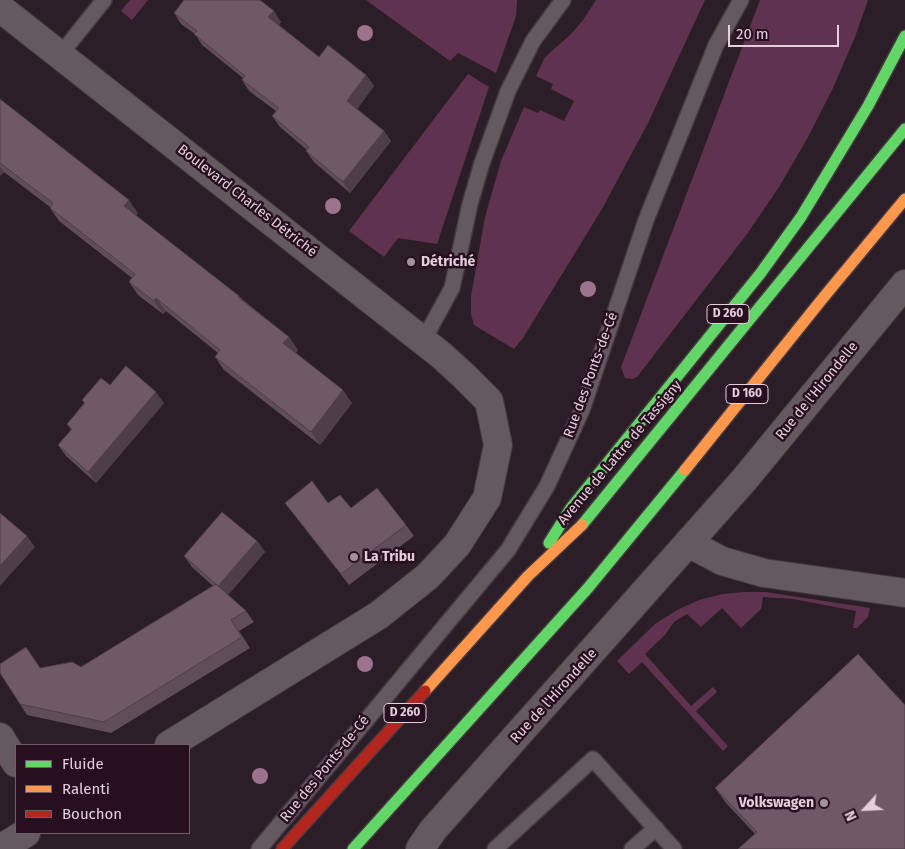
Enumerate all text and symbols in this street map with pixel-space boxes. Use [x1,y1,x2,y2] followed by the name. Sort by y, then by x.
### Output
[730,15,841,47] scale bar
[736,25,769,43] text: 20 m
[174,141,320,261] street label: Boulevard Charles Détriché
[421,254,475,270] place label: Détriché
[405,256,417,268] marker: Détriché
[707,304,749,324] road number: D 260
[560,310,622,440] street label: Rue des Ponts-de-Cé
[772,339,862,443] street label: Rue de l'Hirondelle
[555,377,685,529] street label: Avenue de Lattre de Tassigny
[726,384,768,404] road number: D 160
[364,549,415,565] place label: La Tribu
[348,551,360,563] marker: La Tribu
[507,645,601,747] street label: Rue de l'Hirondelle
[384,704,426,722] road number: D 260
[277,712,373,826] street label: Rue des Ponts-de-Cé
[15,744,190,834] legend
[62,755,104,773] text: Fluide
[62,780,110,798] text: Ralenti
[840,784,890,834] north arrow
[739,795,814,811] place label: Volkswagen
[818,797,830,809] marker: Volkswagen
[62,805,122,823] text: Bouchon
[841,808,861,823] text: N

